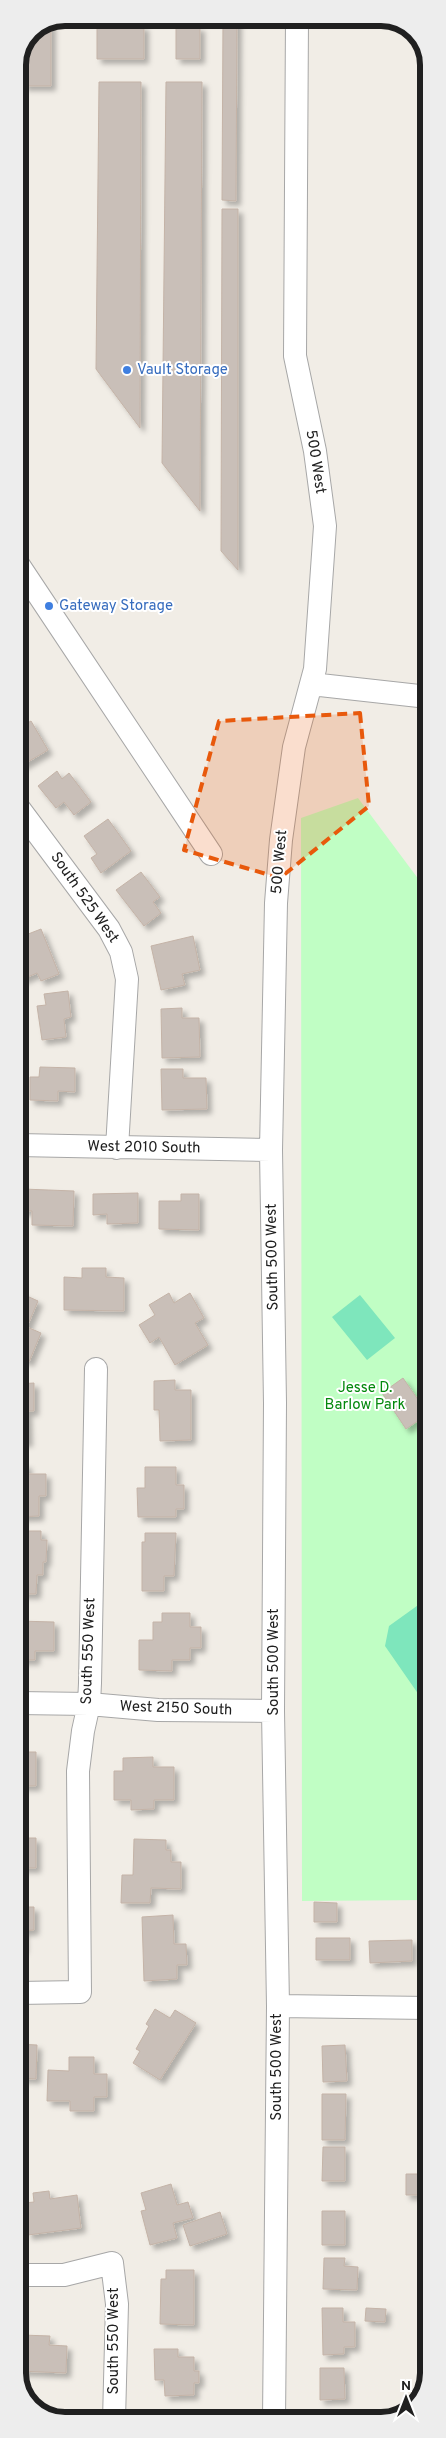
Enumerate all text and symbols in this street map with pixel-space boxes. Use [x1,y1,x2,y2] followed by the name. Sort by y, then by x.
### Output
[137,361,228,380] place label: Vault Storage
[121,364,133,376] marker: Vault Storage
[301,429,329,495] street label: 500 West
[59,597,173,616] place label: Gateway Storage
[43,600,55,612] marker: Gateway Storage
[268,829,292,895] street label: 500 West
[46,849,122,947] street label: South 525 West
[87,1138,201,1158] street label: West 2010 South
[263,1203,283,1311] street label: South 500 West
[324,1379,406,1415] park label: Jesse D. Barlow Park
[78,1597,100,1705] street label: South 550 West
[265,1608,284,1716] street label: South 500 West
[119,1698,233,1720] street label: West 2150 South
[268,2013,287,2121] street label: South 500 West
[105,2287,124,2395] street label: South 550 West
[381,2373,431,2423] north arrow
[401,2378,411,2395] text: N

